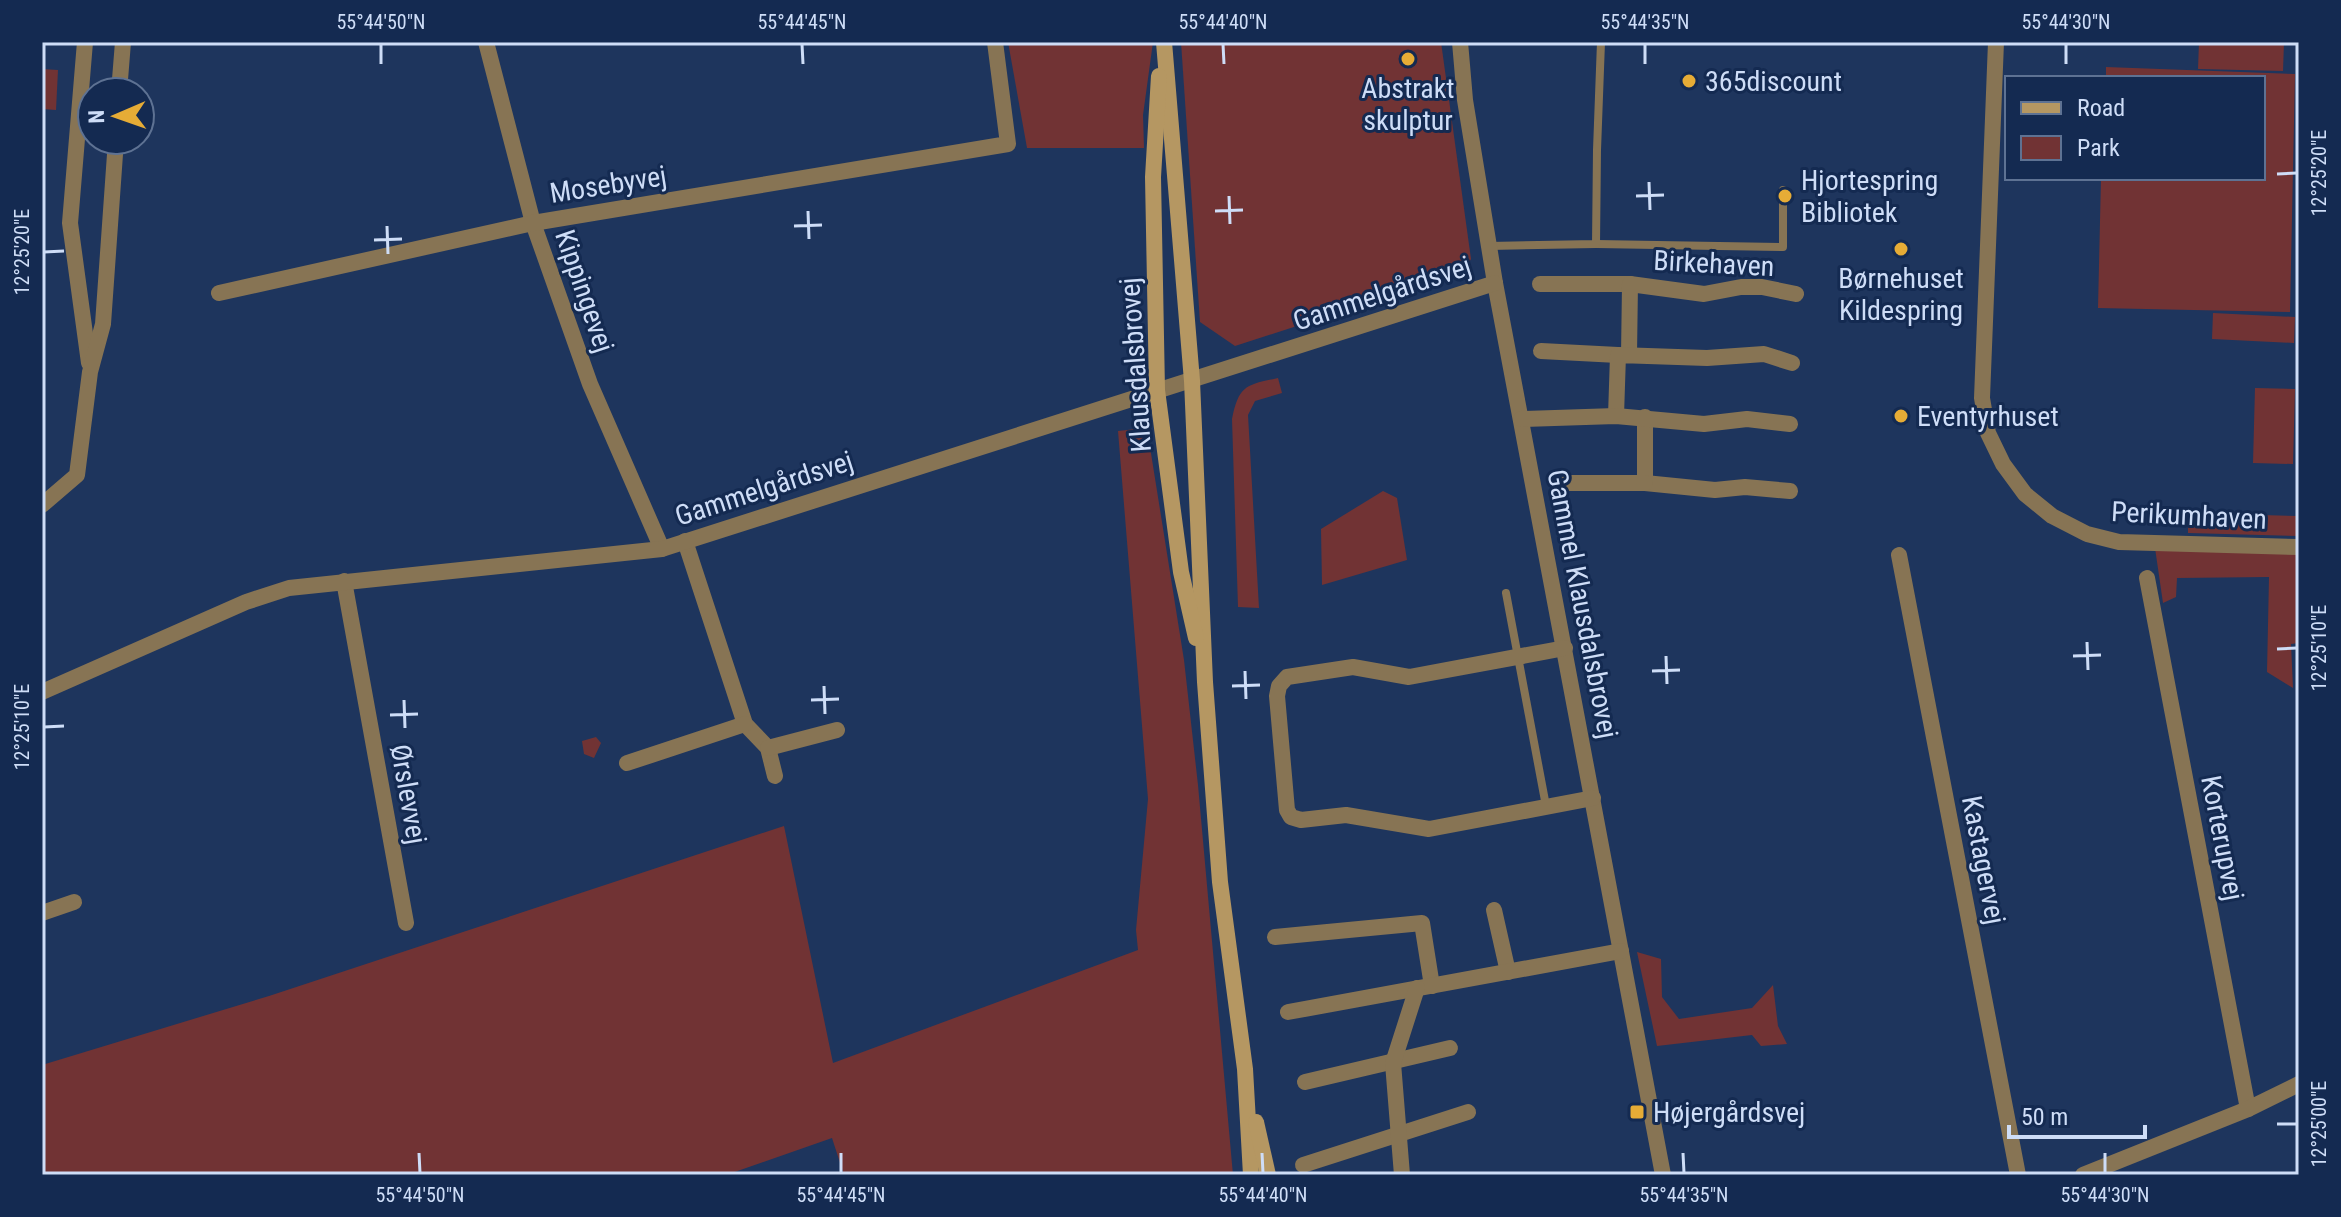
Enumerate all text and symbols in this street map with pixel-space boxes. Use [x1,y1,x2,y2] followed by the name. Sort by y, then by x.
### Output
[336,10,426,34] text: 55°44'50"N
[757,10,847,34] text: 55°44'45"N
[1178,10,1268,34] text: 55°44'40"N
[1600,10,1690,34] text: 55°44'35"N
[2021,10,2111,34] text: 55°44'30"N
[1399,50,1417,68] marker: Abstrakt skulptur
[1705,65,1842,98] place label: 365discount
[1361,72,1455,137] place label: Abstrakt skulptur
[1680,72,1698,90] marker: 365discount
[76,76,156,156] north arrow
[2005,76,2265,180] legend
[2077,94,2125,122] text: Road
[84,110,109,124] text: N
[2307,130,2331,216] text: 12°25'20"E
[2077,134,2120,162] text: Park
[547,159,669,210] street label: Mosebyvej
[1801,164,1938,229] place label: Hjortespring Bibliotek
[1776,187,1794,205] marker: Hjortespring Bibliotek
[10,209,34,295] text: 12°25'20"E
[548,226,621,357] street label: Kippingevej
[1892,240,1910,258] marker: Børnehuset Kildespring
[1653,244,1775,283] street label: Birkehaven
[1289,249,1475,338] street label: Gammelgårdsvej
[1838,262,1964,327] place label: Børnehuset Kildespring
[1113,277,1158,453] street label: Klausdalsbrovej
[1917,400,2059,433] place label: Eventyrhuset
[1892,407,1910,425] marker: Eventyrhuset
[671,444,857,533] street label: Gammelgårdsvej
[1540,467,1625,741] street label: Gammel Klausdalsbrovej
[2110,495,2268,536] street label: Perikumhaven
[2307,605,2331,691] text: 12°25'10"E
[10,684,34,770] text: 12°25'10"E
[384,742,433,847] street label: Ørslevvej
[2194,773,2251,903] street label: Korterupvej
[1955,793,2012,927] street label: Kastagervej
[2307,1081,2331,1167] text: 12°25'00"E
[2009,1089,2145,1139] scale bar
[1653,1096,1805,1129] place label: Højergårdsvej
[1628,1103,1646,1121] marker: Højergårdsvej
[2021,1103,2068,1131] text: 50 m
[375,1183,465,1207] text: 55°44'50"N
[796,1183,886,1207] text: 55°44'45"N
[1218,1183,1308,1207] text: 55°44'40"N
[1639,1183,1729,1207] text: 55°44'35"N
[2060,1183,2150,1207] text: 55°44'30"N

